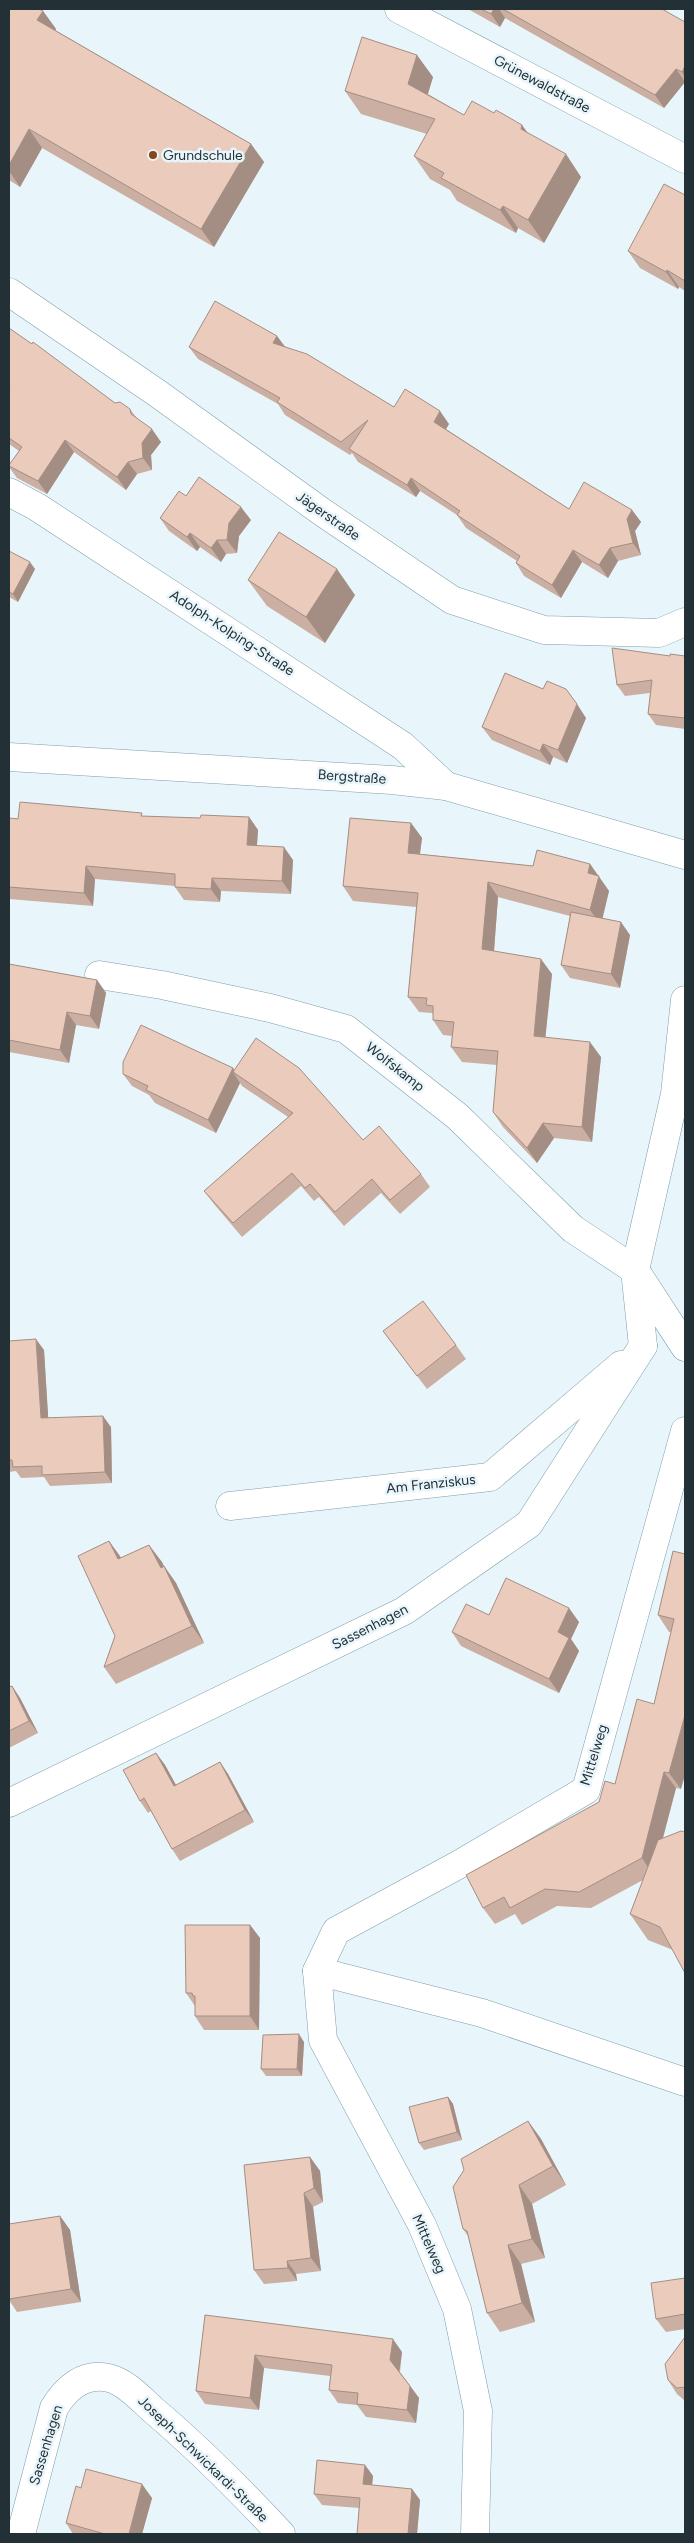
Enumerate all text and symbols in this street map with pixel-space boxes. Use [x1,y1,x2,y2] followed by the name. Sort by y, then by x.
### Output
[491,51,594,117] street label: Grünewaldstraße
[163,147,243,164] place label: Grundschule
[147,149,159,161] marker: Grundschule
[293,488,364,544] street label: Jägerstraße
[167,586,298,680] street label: Adolph-Kolping-Straße
[317,766,387,788] street label: Bergstraße
[362,1039,428,1095] street label: Wolfskamp
[385,1471,477,1497] street label: Am Franziskus
[329,1601,411,1653] street label: Sassenhagen
[577,1722,611,1788] street label: Mittelweg
[408,2212,450,2276] street label: Mittelweg
[134,2392,272,2526] street label: Joseph-Schwickardi-Straße
[26,2403,66,2487] street label: Sassenhagen

